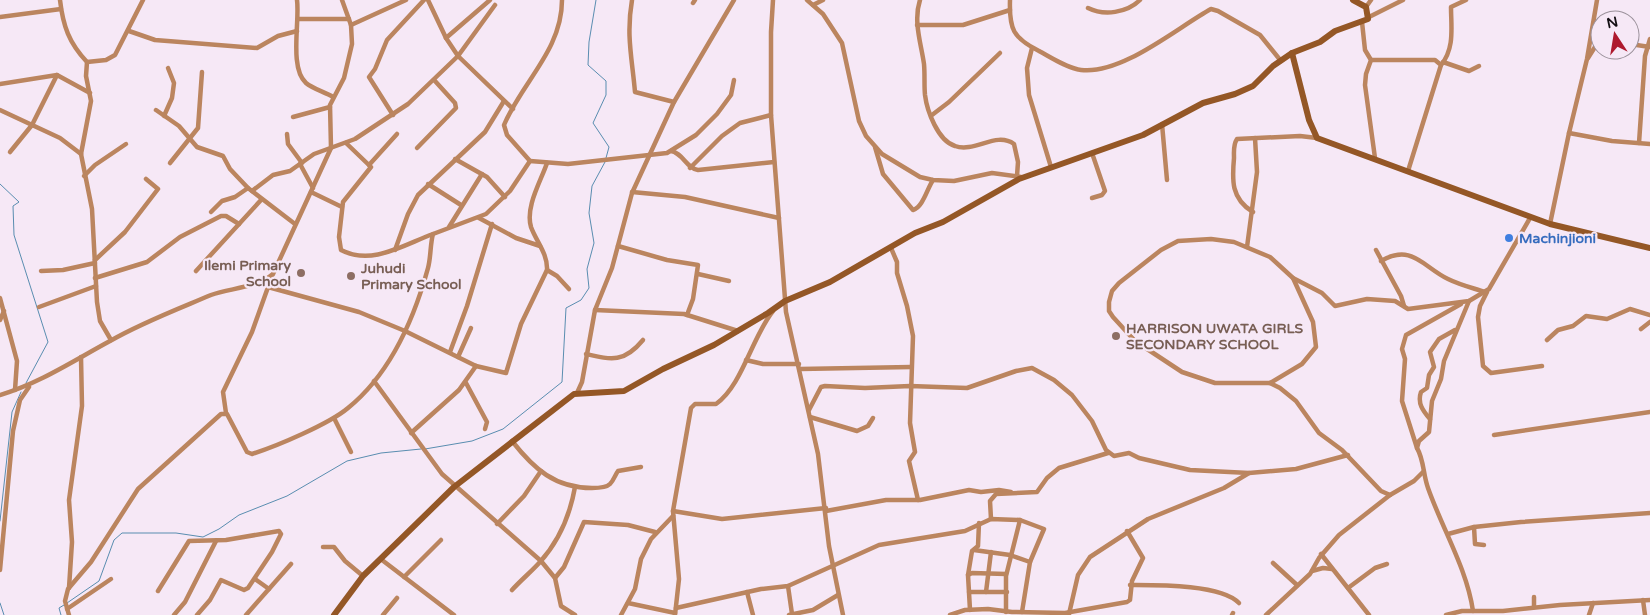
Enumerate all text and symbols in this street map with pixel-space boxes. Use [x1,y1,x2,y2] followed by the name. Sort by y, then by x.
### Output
[1590,10,1640,60] north arrow
[1605,13,1620,32] text: N
[1519,230,1596,247] place label: Machinjioni
[1503,232,1515,244] marker: Machinjioni
[204,257,291,290] place label: Ilemi Primary School
[360,260,462,293] place label: Juhudi Primary School
[295,267,307,279] marker: Ilemi Primary School
[345,270,357,282] marker: Juhudi Primary School
[1126,320,1304,353] place label: HARRISON UWATA GIRLS SECONDARY SCHOOL
[1110,330,1122,342] marker: HARRISON UWATA GIRLS SECONDARY SCHOOL

